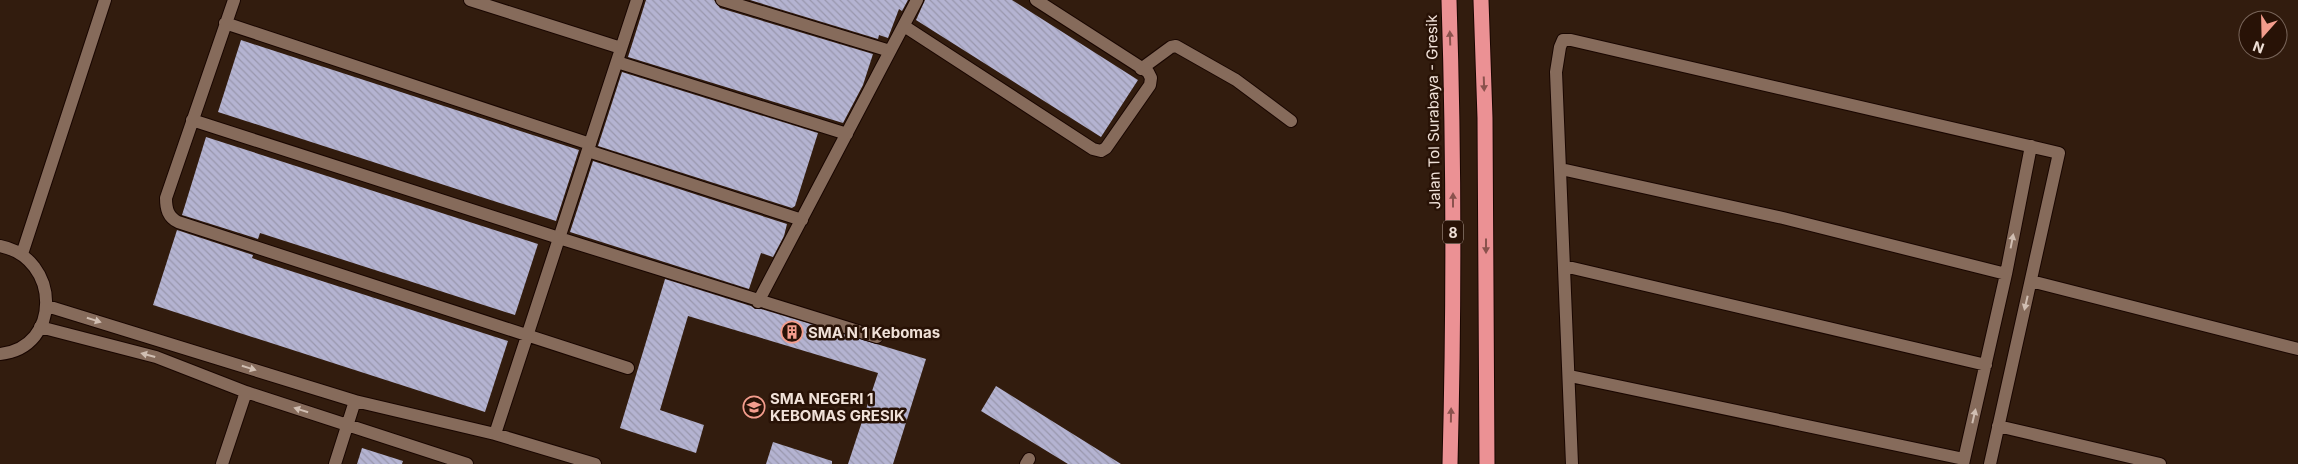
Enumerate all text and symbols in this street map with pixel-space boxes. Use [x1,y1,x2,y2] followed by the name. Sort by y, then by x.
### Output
[2238,10,2288,60] north arrow
[1422,14,1444,210] street label: Jalan Tol Surabaya - Gresik
[1446,30,1454,46] one-way arrow
[2250,38,2266,57] text: N
[1480,76,1488,92] one-way arrow
[1448,192,1456,208] one-way arrow
[1443,220,1463,243] road number: 8
[2009,232,2017,248] one-way arrow
[1482,238,1490,254] one-way arrow
[2022,296,2030,311] one-way arrow
[86,317,101,325] one-way arrow
[780,320,804,344] building icon: SMA N 1 Kebomas
[808,323,940,342] place label: SMA N 1 Kebomas
[141,351,156,359] one-way arrow
[242,365,257,373] one-way arrow
[770,389,905,425] place label: SMA NEGERI 1 KEBOMAS GRESIK
[742,395,766,419] school or university icon: SMA NEGERI 1 KEBOMAS GRESIK
[294,405,309,413] one-way arrow
[1448,407,1456,423] one-way arrow
[1970,409,1978,424] one-way arrow

